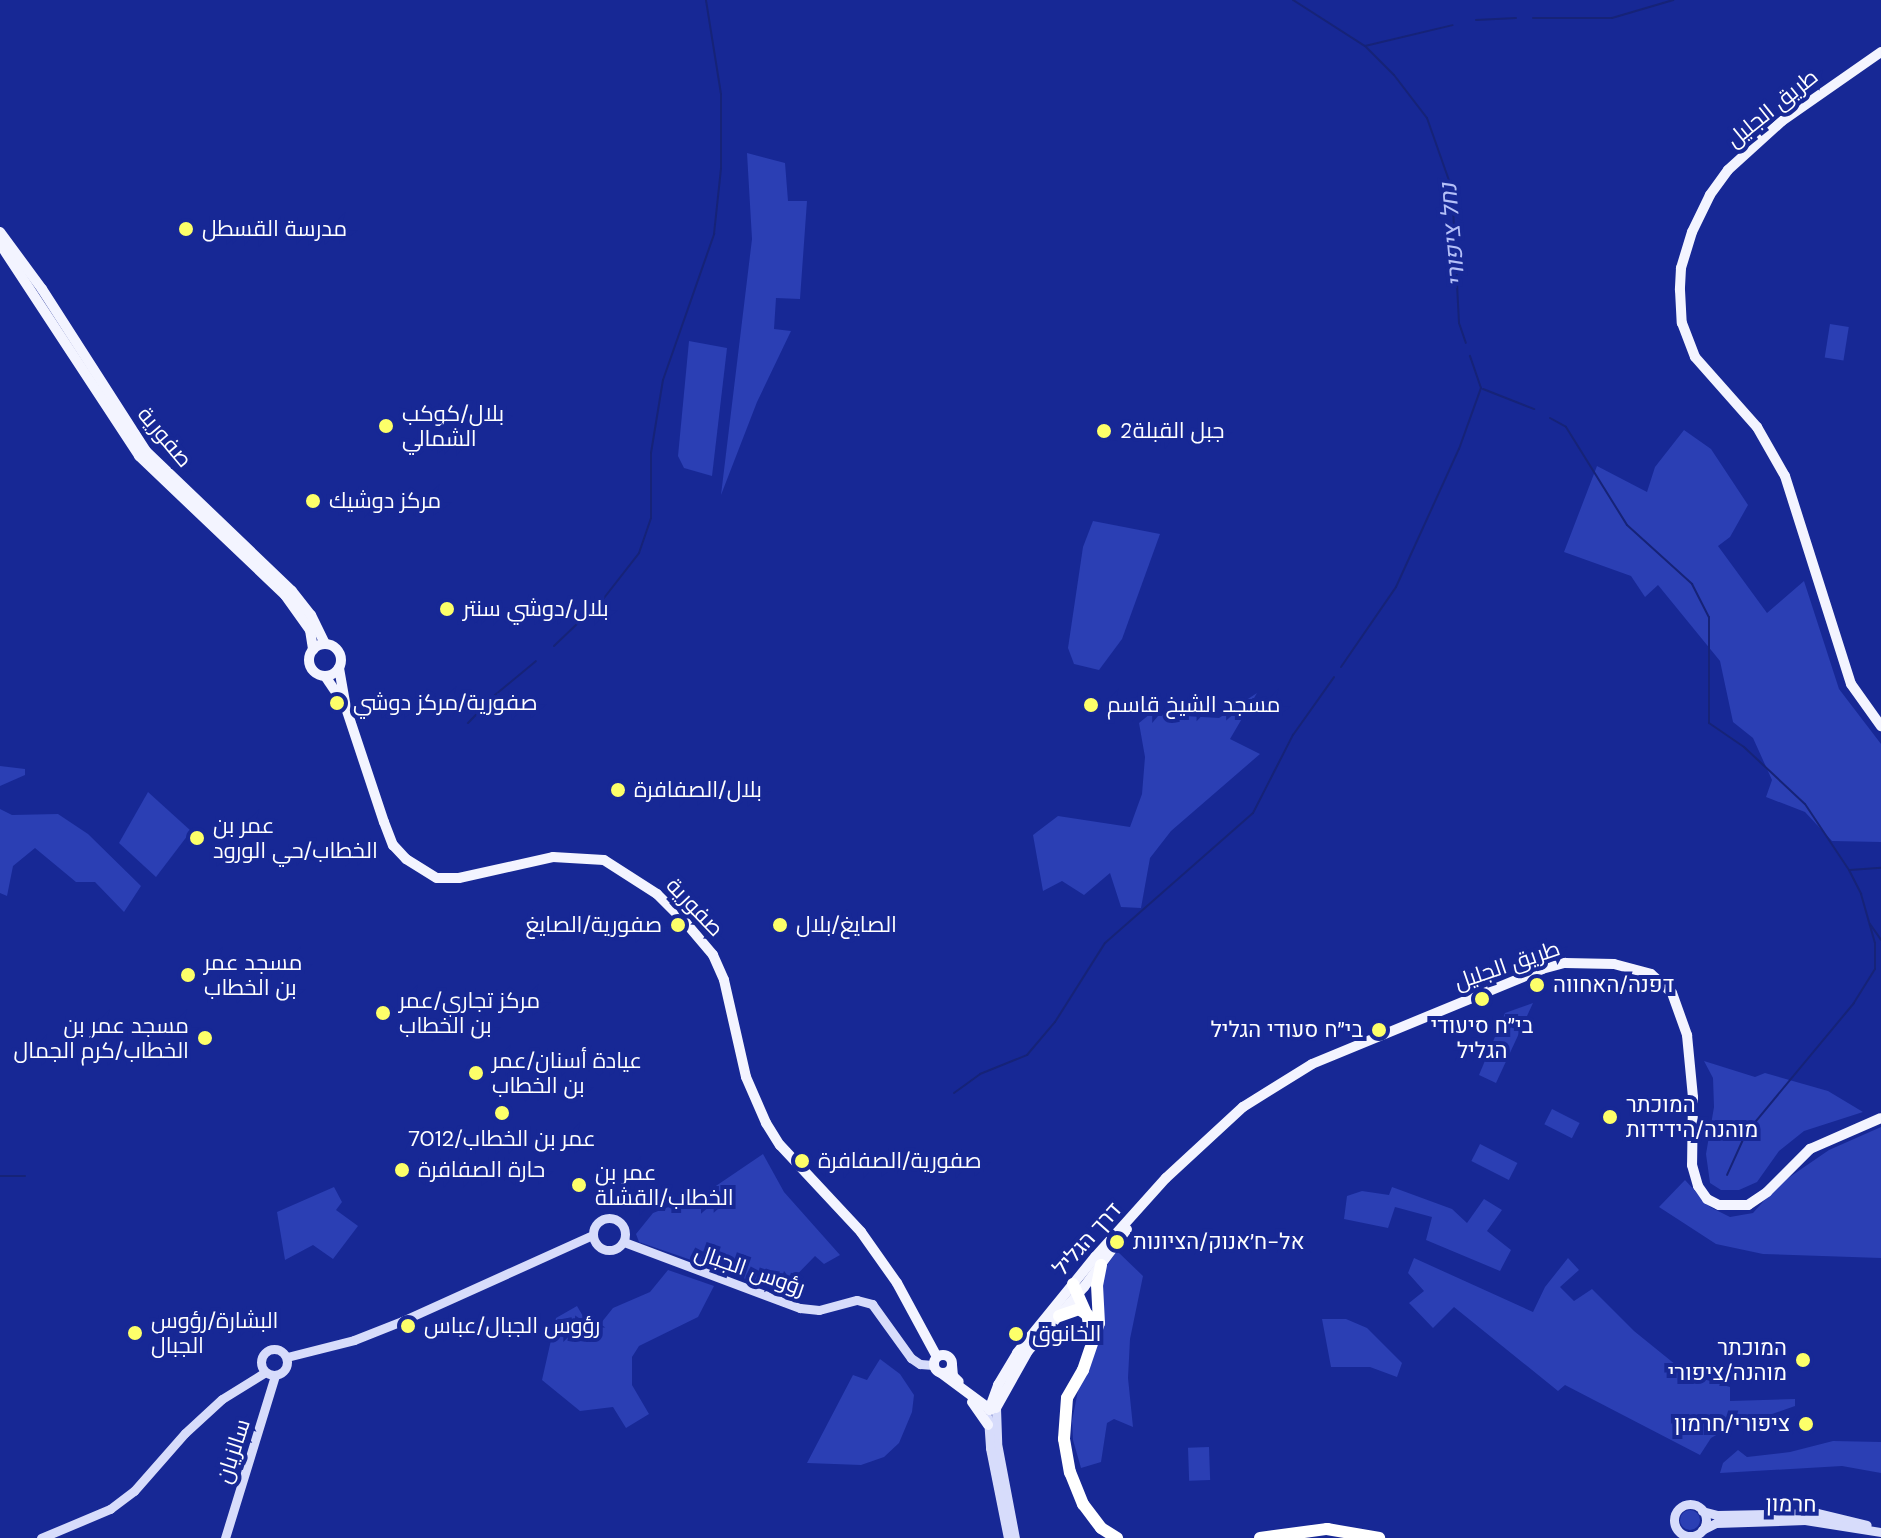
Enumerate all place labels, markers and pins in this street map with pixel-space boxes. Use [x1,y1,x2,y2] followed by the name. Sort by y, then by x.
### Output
[202,216,347,242] place label: مدرسة القسطل
[177,220,195,238] marker: مدرسة القسطل
[402,400,504,452] place label: بلال/كوكب الشمالي
[377,417,395,435] marker: بلال/كوكب الشمالي
[1120,418,1225,444] place label: جبل القبلة2
[1095,422,1113,440] marker: جبل القبلة2
[329,488,441,514] place label: مركز دوشيك
[304,492,322,510] marker: مركز دوشيك
[463,596,609,622] place label: بلال/دوشي سنتر
[438,600,456,618] marker: بلال/دوشي سنتر
[353,690,538,716] place label: صفورية/مركز دوشي
[1107,692,1280,718] place label: مسجد الشيخ قاسم
[328,694,346,712] marker: صفورية/مركز دوشي
[1082,696,1100,714] marker: مسجد الشيخ قاسم
[634,777,762,803] place label: بلال/الصفافرة
[609,781,627,799] marker: بلال/الصفافرة
[213,812,378,864] place label: عمر بن الخطاب/حي الورود
[188,829,206,847] marker: عمر بن الخطاب/حي الورود
[525,912,662,938] place label: صفورية/الصايغ
[796,912,897,938] place label: الصايغ/بلال
[669,916,687,934] marker: صفورية/الصايغ
[771,916,789,934] marker: الصايغ/بلال
[204,949,302,1000] place label: مسجد عمر بن الخطاب
[179,966,197,984] marker: مسجد عمر بن الخطاب
[1553,972,1674,998] place label: דפנה/האחווה
[1528,976,1546,994] marker: דפנה/האחווה
[399,987,540,1038] place label: مركز تجاري/عمر بن الخطاب
[1473,990,1491,1008] marker: בי״ח סיעודי הגליל
[374,1004,392,1022] marker: مركز تجاري/عمر بن الخطاب
[14,1012,189,1064] place label: مسجد عمر بن الخطاب/كرم الجمال
[1431,1012,1533,1064] place label: בי״ח סיעודי הגליל
[1210,1017,1363,1043] place label: בי״ח סעודי הגליל
[1370,1021,1388,1039] marker: בי״ח סעודי הגליל
[196,1029,214,1047] marker: مسجد عمر بن الخطاب/كرم الجمال
[492,1047,642,1098] place label: عيادة أسنان/عمر بن الخطاب
[467,1064,485,1082] marker: عيادة أسنان/عمر بن الخطاب
[1626,1091,1758,1142] place label: המוכתר מוהנה/הידידות
[493,1104,511,1122] marker: 7012/عمر بن الخطاب
[1601,1108,1619,1126] marker: המוכתר מוהנה/הידידות
[408,1126,596,1152] place label: 7012/عمر بن الخطاب
[818,1148,982,1174] place label: صفورية/الصفافرة
[793,1152,811,1170] marker: صفورية/الصفافرة
[418,1157,545,1183] place label: حارة الصفافرة
[595,1159,734,1210] place label: عمر بن الخطاب/القشلة
[393,1161,411,1179] marker: حارة الصفافرة
[570,1176,588,1194] marker: عمر بن الخطاب/القشلة
[1133,1229,1305,1255] place label: אל-ח׳אנוק/הציונות
[1108,1233,1126,1251] marker: אל-ח׳אנוק/הציונות
[151,1307,279,1358] place label: البشارة/رؤوس الجبال
[424,1313,600,1339] place label: رؤوس الجبال/عباس
[399,1317,417,1335] marker: رؤوس الجبال/عباس
[1032,1321,1101,1347] place label: الخانوق
[126,1324,144,1342] marker: البشارة/رؤوس الجبال
[1007,1325,1025,1343] marker: الخانوق
[1668,1334,1787,1386] place label: המוכתר מוהנה/ציפורי
[1794,1351,1812,1369] marker: המוכתר מוהנה/ציפורי
[1674,1411,1790,1437] place label: ציפורי/חרמון
[1797,1415,1815,1433] marker: ציפורי/חרמון

